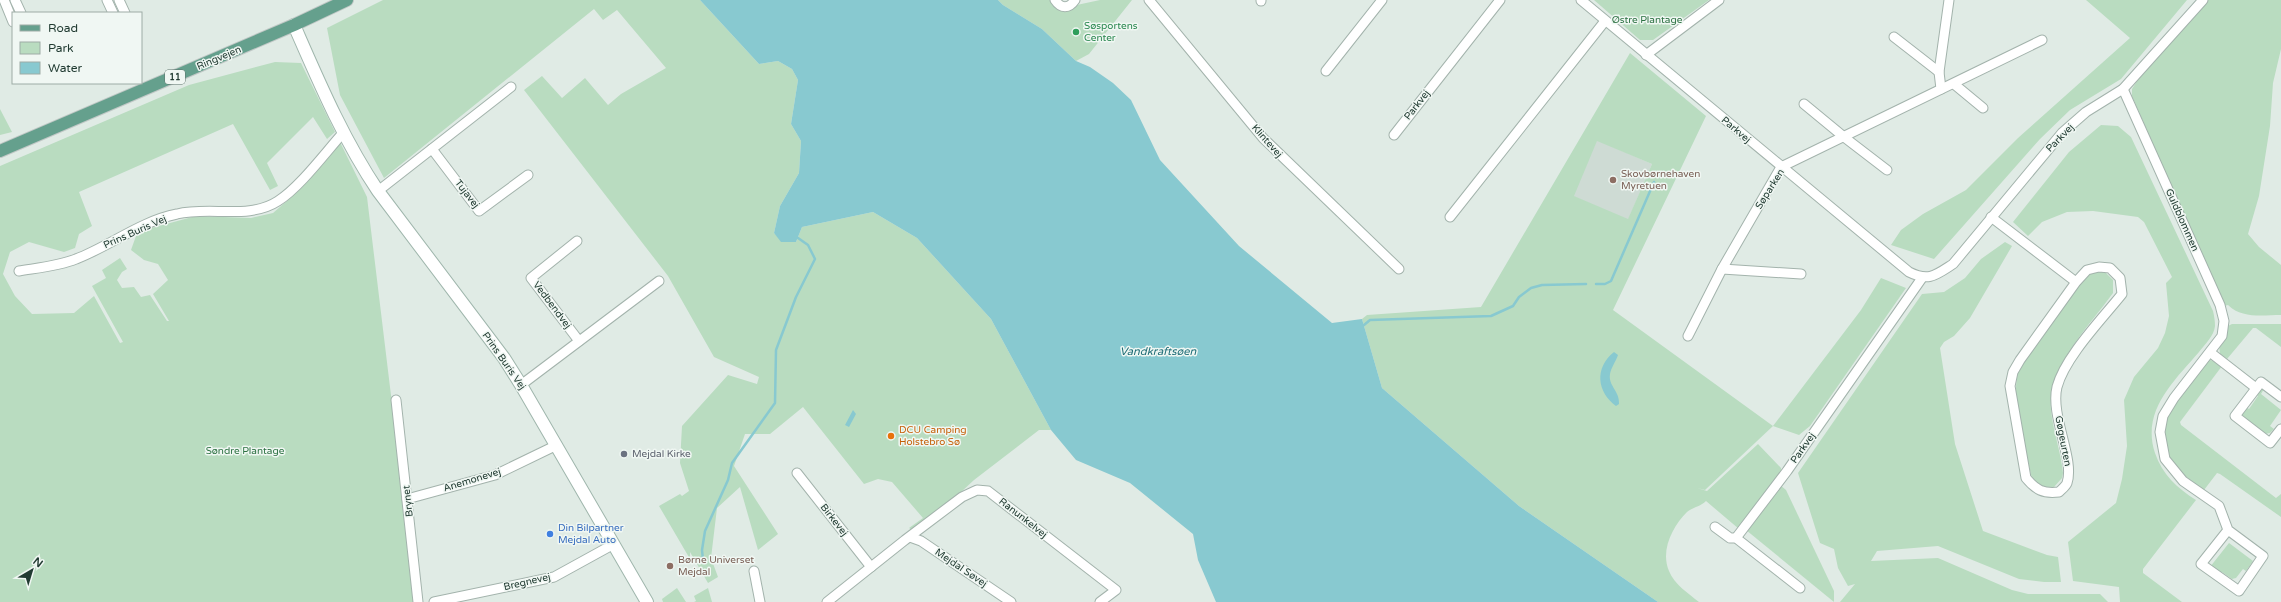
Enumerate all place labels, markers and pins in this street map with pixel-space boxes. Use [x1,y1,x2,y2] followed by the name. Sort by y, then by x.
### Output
[1084,20,1138,44] place label: Søsportens Center
[1071,27,1081,37] marker: Søsportens Center
[1621,168,1700,192] place label: Skovbørnehaven Myretuen
[1608,175,1618,185] marker: Skovbørnehaven Myretuen
[899,424,967,448] place label: DCU Camping Holstebro Sø
[886,431,896,441] marker: DCU Camping Holstebro Sø
[632,448,691,460] place label: Mejdal Kirke
[619,449,629,459] marker: Mejdal Kirke
[558,522,624,546] place label: Din Bilpartner Mejdal Auto
[545,529,555,539] marker: Din Bilpartner Mejdal Auto
[678,554,754,578] place label: Børne Universet Mejdal
[665,561,675,571] marker: Børne Universet Mejdal

